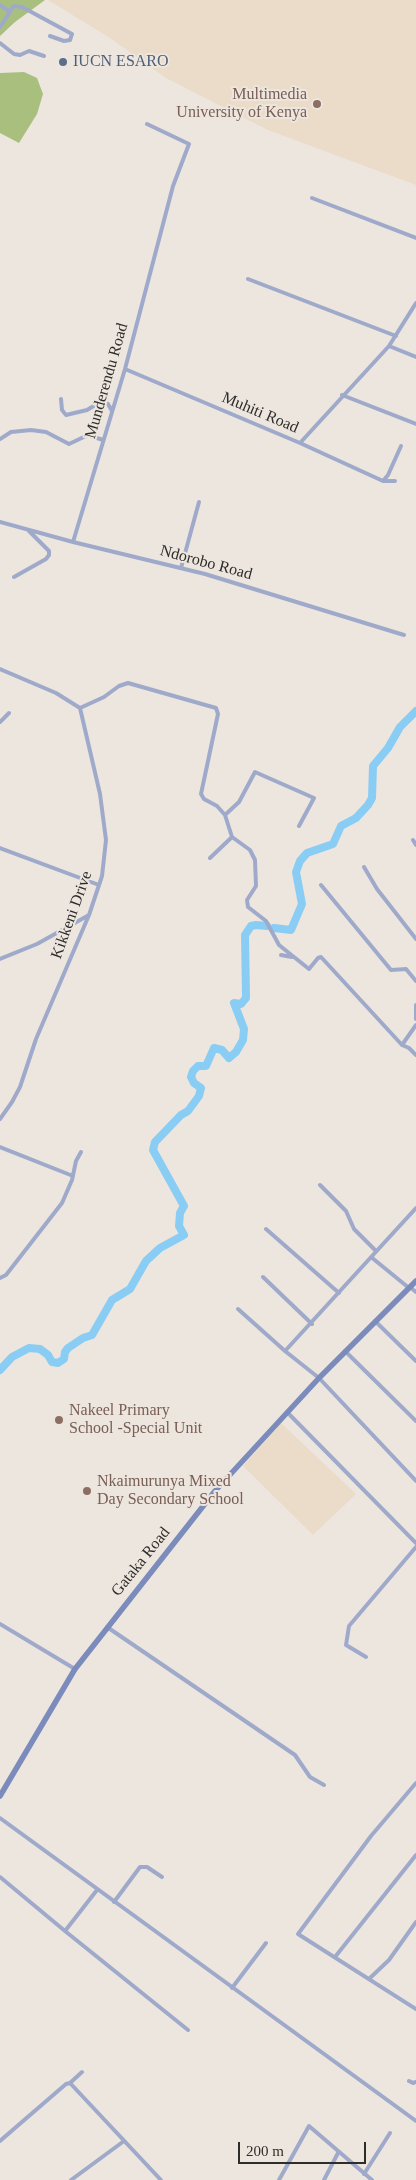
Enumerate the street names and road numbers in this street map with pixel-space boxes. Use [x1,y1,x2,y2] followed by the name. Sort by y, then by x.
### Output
[81,321,133,441] street label: Munderendu Road
[219,388,301,438] street label: Muhiti Road
[158,541,254,585] street label: Ndorobo Road
[47,869,97,961] street label: Kikkeni Drive
[107,1524,175,1600] street label: Gataka Road

